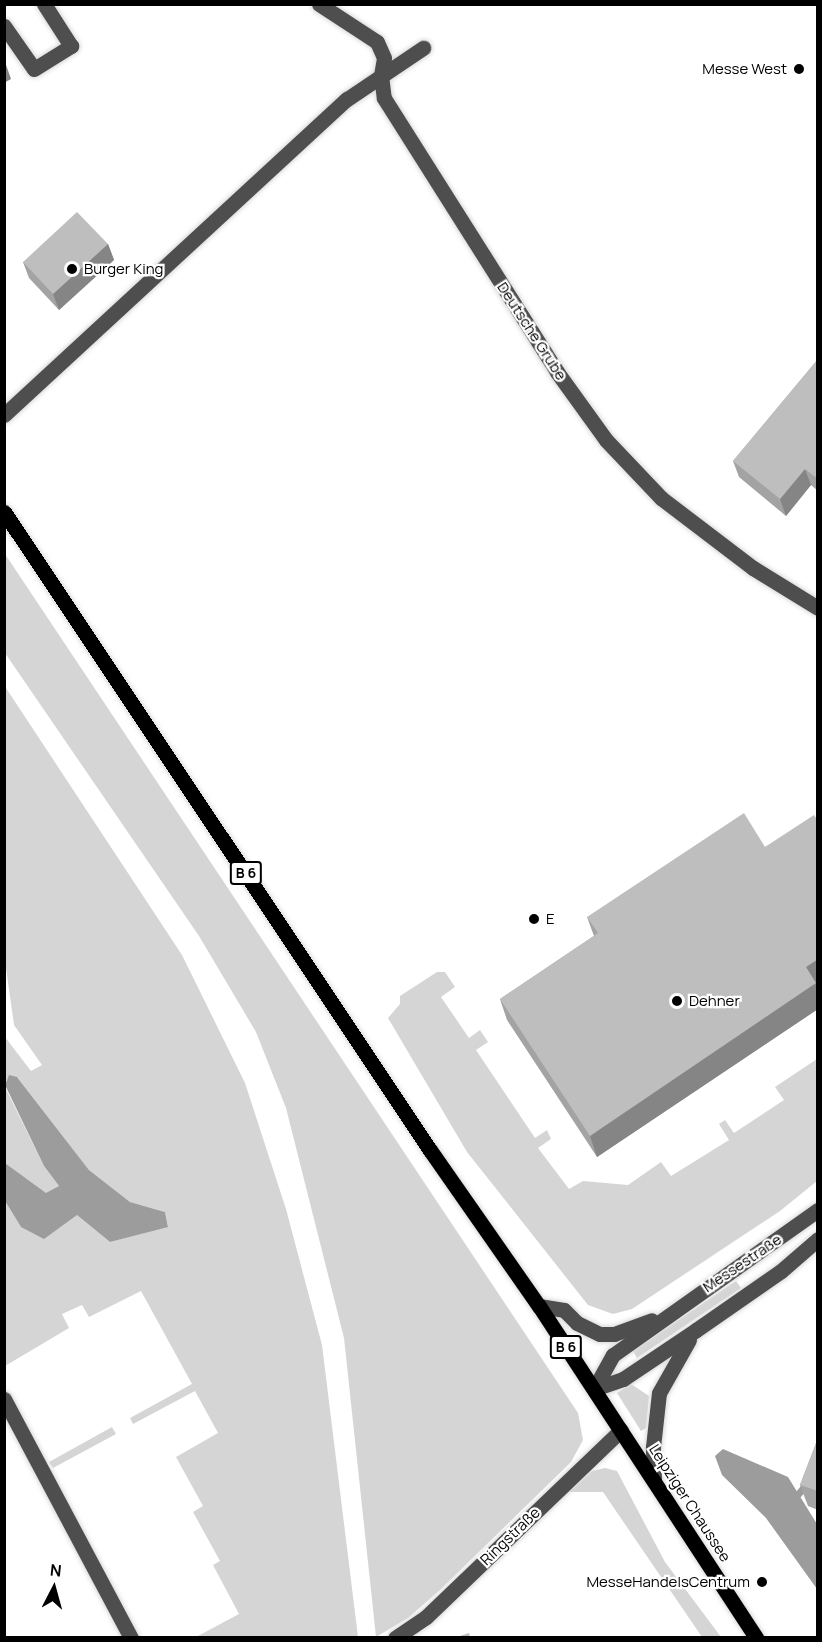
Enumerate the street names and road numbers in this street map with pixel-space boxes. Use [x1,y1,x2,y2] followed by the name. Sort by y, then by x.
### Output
[494,279,570,383] street label: Deutsche Grube
[230,862,262,884] road number: B 6
[699,1230,785,1296] street label: Messestraße
[550,1336,582,1358] road number: B 6
[645,1441,735,1565] street label: Leipziger Chaussee
[476,1503,544,1569] street label: Ringstraße

